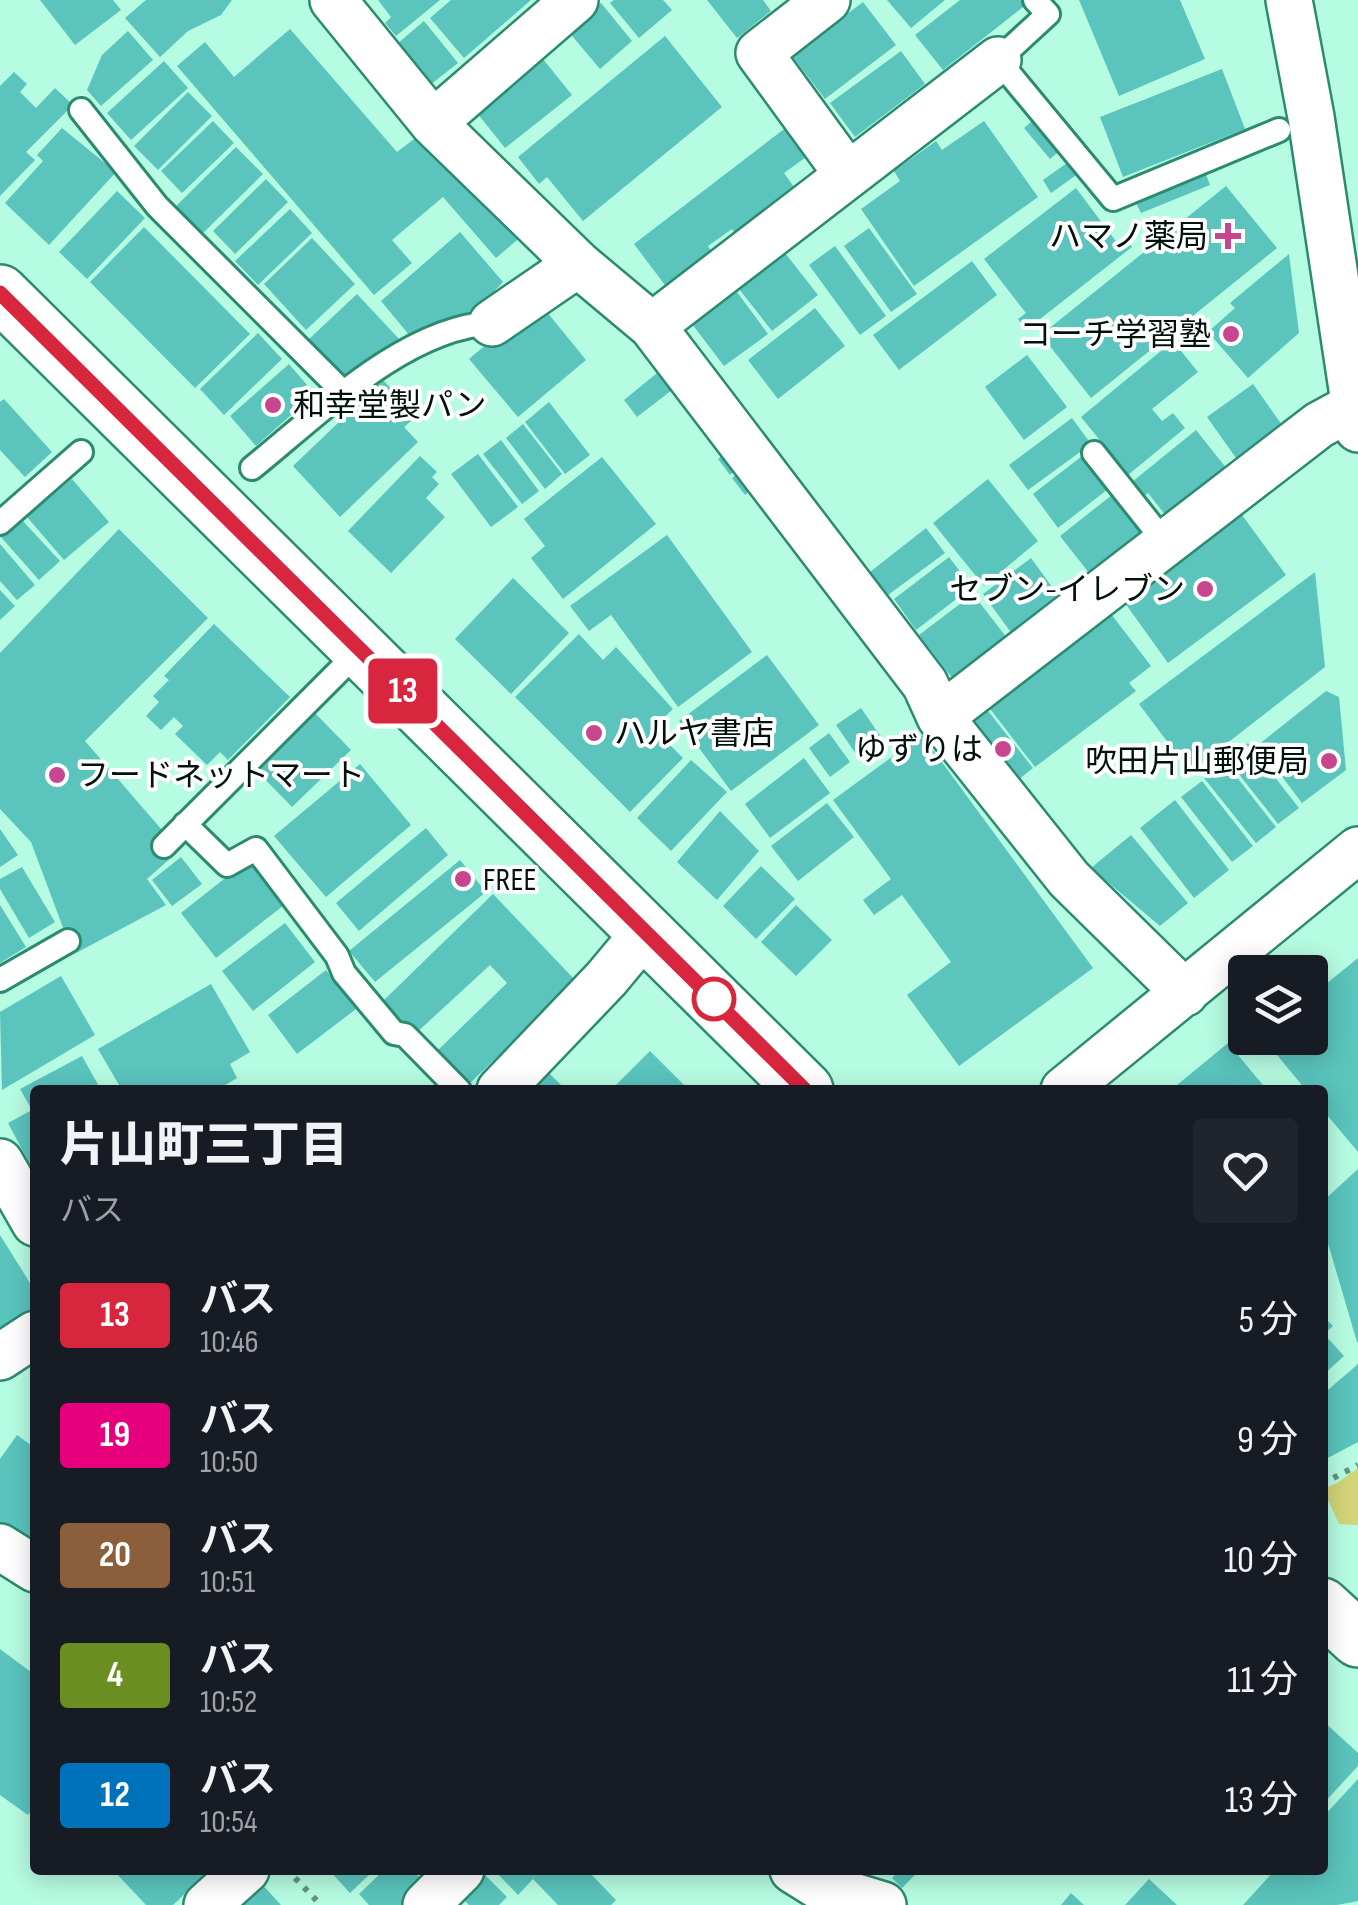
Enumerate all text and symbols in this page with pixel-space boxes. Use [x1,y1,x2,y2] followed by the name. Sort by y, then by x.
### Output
[1049,218,1208,257] place label: ハマノ薬局
[1217,225,1239,247] marker: ハマノ薬局
[1019,316,1211,355] place label: コーチ学習塾
[1220,323,1242,345] marker: コーチ学習塾
[293,387,487,426] place label: 和幸堂製パン
[262,394,284,416] marker: 和幸堂製パン
[949,571,1185,610] place label: セブン-イレブン
[1194,578,1216,600] marker: セブン-イレブン
[358,658,448,724] line badge: 13
[388,670,418,713] text: 13
[614,715,774,754] place label: ハルヤ書店
[583,722,605,744] marker: ハルヤ書店
[855,731,983,770] place label: ゆずりは
[992,738,1014,760] marker: ゆずりは
[1085,743,1309,782] place label: 吹田片山郵便局
[1318,750,1340,772] marker: 吹田片山郵便局
[77,757,365,796] place label: フードネットマート
[46,764,68,786] marker: フードネットマート
[483,861,537,900] place label: FREE
[452,868,474,890] marker: FREE
[1228,955,1328,1055] map controls
[1228,955,1328,1055] button: layers
[693,978,735,1020] unlabelled marker
[60,1118,348,1175] text: 片山町三丁目
[1193,1118,1298,1223] button: heart
[60,1192,124,1231] text: バス
[200,1278,276,1323] text: バス
[100,1294,130,1337] text: 13
[1239,1298,1298,1343] text: 5 分
[200,1323,259,1362] text: 10:46
[200,1398,276,1443] text: バス
[100,1414,130,1457] text: 19
[1237,1418,1298,1463] text: 9 分
[200,1443,258,1482] text: 10:50
[200,1518,276,1563] text: バス
[99,1534,131,1577] text: 20
[1224,1538,1298,1583] text: 10 分
[200,1563,255,1602] text: 10:51
[200,1638,276,1683] text: バス
[107,1654,123,1697] text: 4
[1227,1658,1298,1703] text: 11 分
[200,1683,257,1722] text: 10:52
[200,1758,276,1803] text: バス
[100,1774,130,1817] text: 12
[1225,1778,1298,1823] text: 13 分
[200,1803,257,1842] text: 10:54

